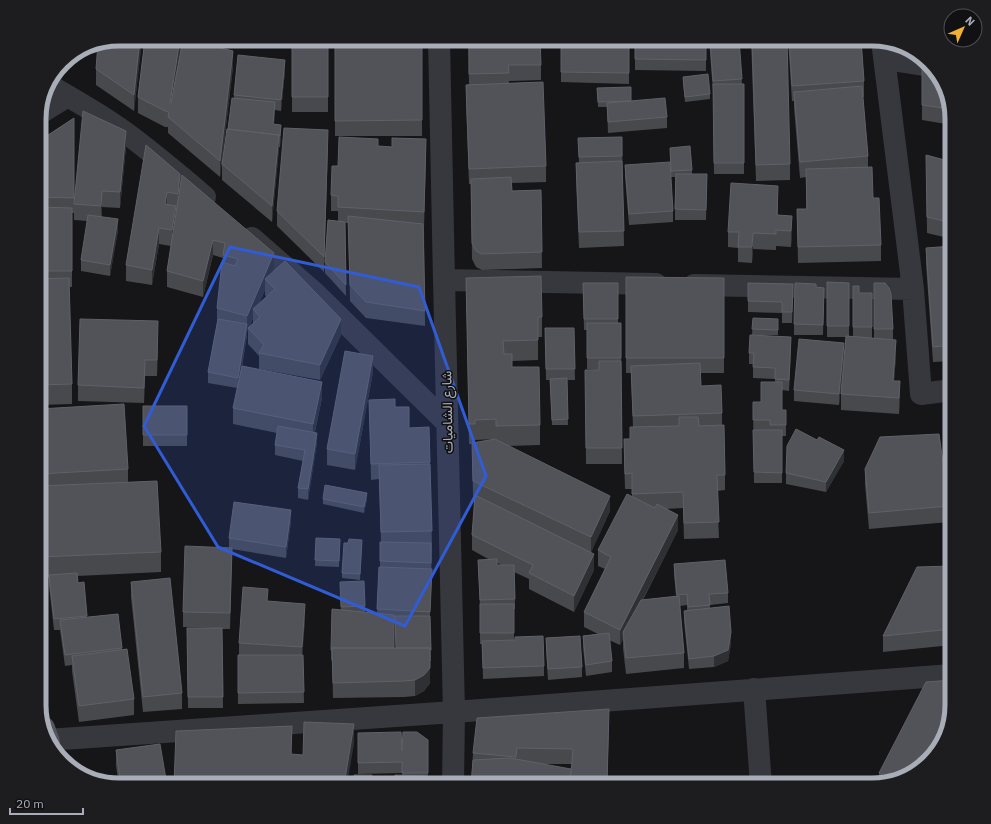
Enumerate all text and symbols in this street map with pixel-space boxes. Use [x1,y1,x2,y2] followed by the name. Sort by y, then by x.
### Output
[943,8,983,48] north arrow
[962,13,978,29] text: N
[437,370,459,453] street label: شارع الشاميات
[10,790,83,816] scale bar
[16,796,44,811] text: 20 m

